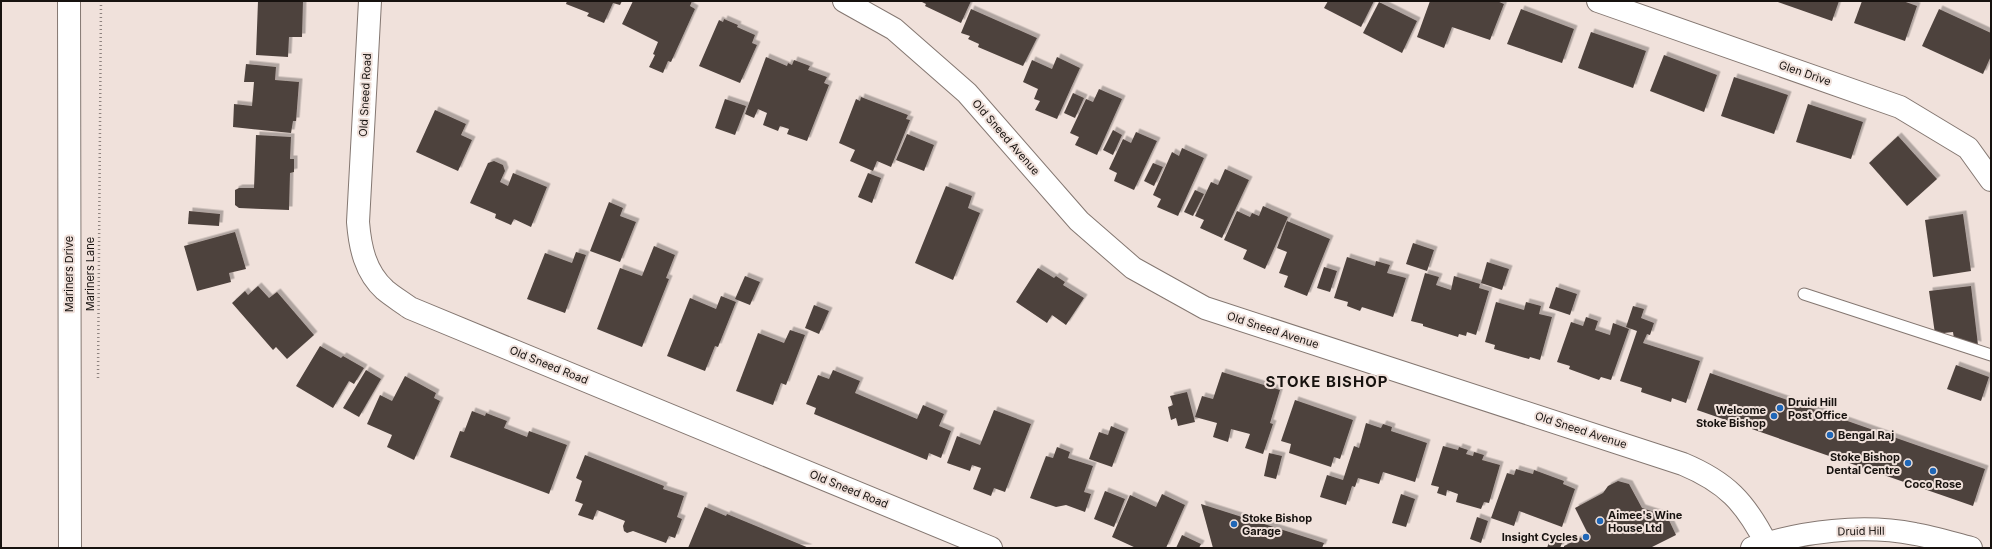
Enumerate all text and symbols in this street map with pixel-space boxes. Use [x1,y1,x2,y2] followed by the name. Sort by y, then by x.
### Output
[356,53,374,137] street label: Old Sneed Road
[1777,58,1833,88] street label: Glen Drive
[969,96,1043,178] street label: Old Sneed Avenue
[62,236,76,312] street label: Mariners Drive
[83,237,97,311] street label: Mariners Lane
[1225,309,1321,351] street label: Old Sneed Avenue
[508,343,590,387] street label: Old Sneed Road
[1266,372,1388,391] district label: STOKE BISHOP
[1788,395,1848,422] place label: Druid Hill Post Office
[1696,403,1766,430] place label: Welcome Stoke Bishop
[1775,403,1785,413] marker: Druid Hill Post Office
[1533,409,1629,451] street label: Old Sneed Avenue
[1769,411,1779,421] marker: Welcome Stoke Bishop
[1838,428,1894,442] place label: Bengal Raj
[1825,430,1835,440] marker: Bengal Raj
[1826,450,1900,477] place label: Stoke Bishop Dental Centre
[1903,458,1913,468] marker: Stoke Bishop Dental Centre
[1928,466,1938,476] marker: Coco Rose
[808,467,890,511] street label: Old Sneed Road
[1904,477,1962,491] place label: Coco Rose
[1608,508,1683,535] place label: Aimee's Wine House Ltd
[1242,511,1312,538] place label: Stoke Bishop Garage
[1595,516,1605,526] marker: Aimee's Wine House Ltd
[1229,519,1239,529] marker: Stoke Bishop Garage
[1837,524,1885,538] street label: Druid Hill
[1502,530,1578,544] place label: Insight Cycles
[1581,532,1591,542] marker: Insight Cycles

